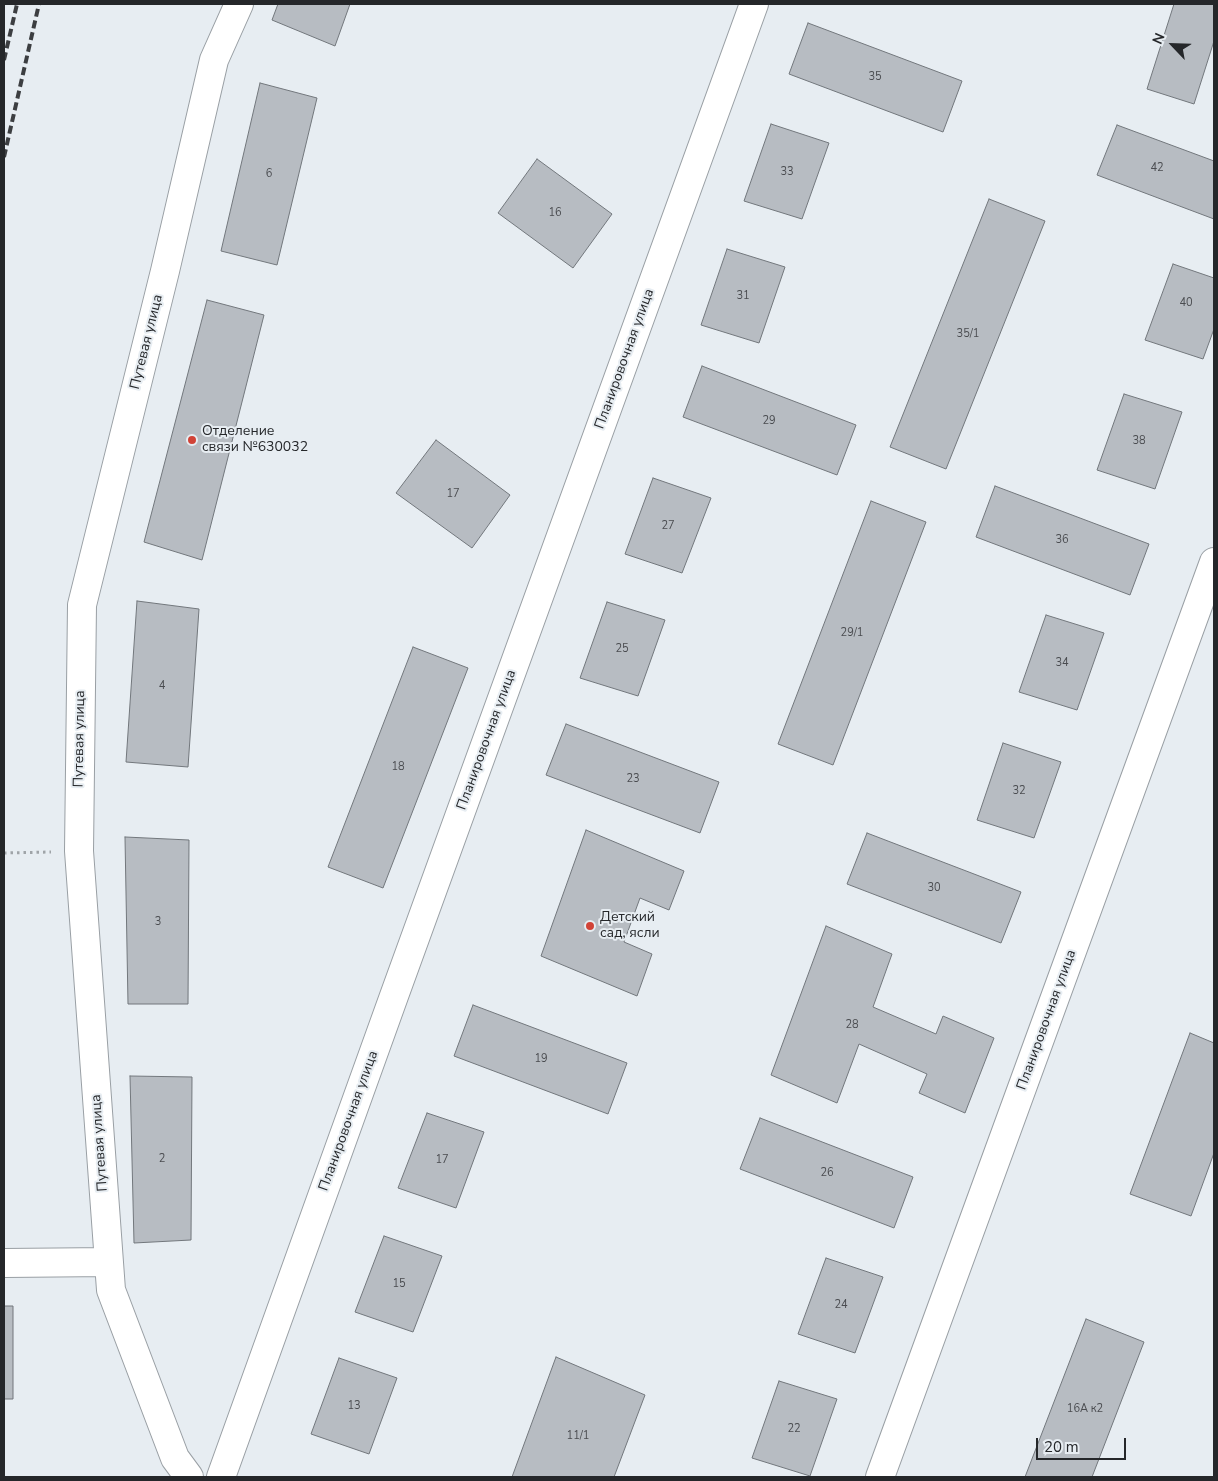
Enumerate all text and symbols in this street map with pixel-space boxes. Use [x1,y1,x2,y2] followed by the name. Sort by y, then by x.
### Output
[1148,20,1198,70] north arrow
[1148,30,1170,47] text: N
[868,70,882,84] house number: 35
[1150,161,1164,175] house number: 42
[780,165,794,179] house number: 33
[266,167,272,181] house number: 6
[548,206,562,220] house number: 16
[592,287,658,431] street label: Планировочная улица
[736,289,750,303] house number: 31
[127,293,167,391] street label: Путевая улица
[1179,296,1193,310] house number: 40
[957,327,979,341] house number: 35/1
[762,414,776,428] house number: 29
[202,424,308,457] place label: Отделение связи №630032
[186,434,198,446] marker: Отделение связи №630032
[1132,434,1146,448] house number: 38
[446,487,460,501] house number: 17
[661,519,675,533] house number: 27
[1055,533,1069,547] house number: 36
[841,626,863,640] house number: 29/1
[615,642,629,656] house number: 25
[1055,656,1069,670] house number: 34
[454,668,520,812] street label: Планировочная улица
[159,679,165,693] house number: 4
[71,690,89,788] street label: Путевая улица
[391,760,405,774] house number: 18
[626,772,640,786] house number: 23
[1012,784,1026,798] house number: 32
[927,881,941,895] house number: 30
[600,910,660,942] place label: Детский сад, ясли
[155,915,161,929] house number: 3
[584,920,596,932] marker: Детский сад, ясли
[1014,948,1080,1092] street label: Планировочная улица
[845,1018,859,1032] house number: 28
[316,1049,382,1193] street label: Планировочная улица
[534,1052,548,1066] house number: 19
[88,1094,112,1192] street label: Путевая улица
[159,1152,165,1166] house number: 2
[435,1153,449,1167] house number: 17
[820,1166,834,1180] house number: 26
[392,1277,406,1291] house number: 15
[834,1298,848,1312] house number: 24
[347,1399,361,1413] house number: 13
[1067,1402,1103,1416] house number: 16А к2
[787,1422,801,1436] house number: 22
[1038,1428,1128,1460] scale bar
[567,1429,589,1443] house number: 11/1
[1044,1437,1079,1457] text: 20 m

